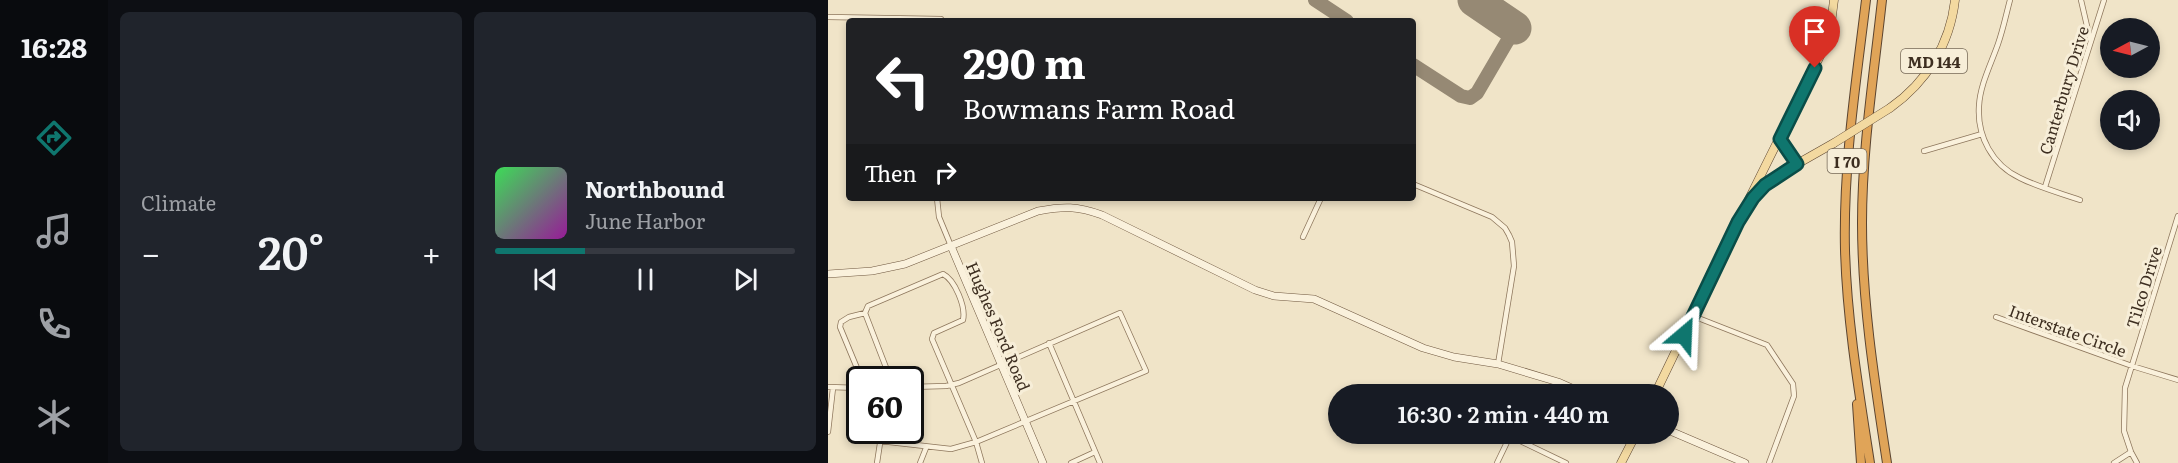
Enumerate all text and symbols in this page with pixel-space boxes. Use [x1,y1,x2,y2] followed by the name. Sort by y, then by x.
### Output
[1789,6,1840,68] pin
[1798,15,1831,48] icon: arrive
[2100,18,2160,78] north arrow
[2100,18,2160,150] map controls
[2032,23,2094,157] street label: Canterbury Drive
[21,26,87,66] text: 16:28
[963,30,1086,92] text: 290 m
[864,42,942,120] icon: left
[1901,49,1967,73] road number: MD 144
[963,87,1235,127] text: Bowmans Farm Road
[2100,90,2160,150] button: sound
[33,117,75,159] icon: directions
[1828,149,1866,173] road number: I 70
[864,156,917,189] text: Then
[929,156,962,189] icon: right
[585,172,725,205] text: Northbound
[141,187,216,217] text: Climate
[585,205,705,235] text: June Harbor
[33,210,75,252] icon: music
[258,217,324,284] text: 20°
[141,227,160,276] text: −
[422,227,441,276] text: +
[2119,243,2167,331] street label: Tilco Drive
[961,258,1037,395] street label: Hughes Ford Road
[529,263,562,296] icon: previous
[629,263,662,296] icon: pause
[729,263,762,296] icon: next
[2006,298,2130,362] street label: Interstate Circle
[33,303,75,345] icon: phone
[1652,303,1716,367] position arrow
[846,366,924,444] speed limit sign: 60
[33,396,75,438] icon: climate
[1398,397,1609,430] text: 16:30 · 2 min · 440 m

